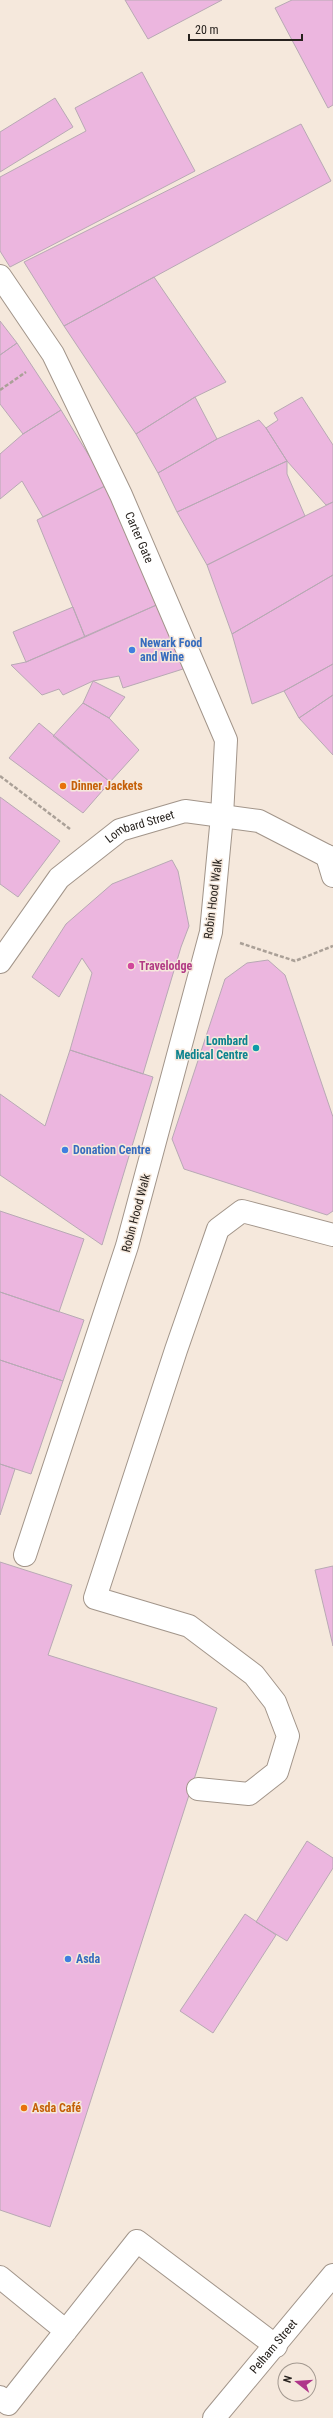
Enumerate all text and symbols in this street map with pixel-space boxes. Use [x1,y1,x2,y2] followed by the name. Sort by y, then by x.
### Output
[189,16,302,42] scale bar
[195,23,219,37] text: 20 m
[122,510,156,565] street label: Carter Gate
[140,636,202,664] place label: Newark Food and Wine
[127,645,137,655] marker: Newark Food and Wine
[71,779,143,793] place label: Dinner Jackets
[58,781,68,791] marker: Dinner Jackets
[103,807,176,846] street label: Lombard Street
[201,858,225,940] street label: Robin Hood Walk
[139,959,193,973] place label: Travelodge
[126,961,136,971] marker: Travelodge
[175,1034,248,1062] place label: Lombard Medical Centre
[251,1043,261,1053] marker: Lombard Medical Centre
[73,1143,151,1157] place label: Donation Centre
[60,1145,70,1155] marker: Donation Centre
[119,1172,153,1254] street label: Robin Hood Walk
[76,1952,101,1966] place label: Asda
[63,1954,73,1964] marker: Asda
[32,2101,81,2115] place label: Asda Café
[19,2103,29,2113] marker: Asda Café
[247,2316,300,2377] street label: Pelham Street
[277,2362,317,2402] north arrow
[281,2374,295,2384] text: N

